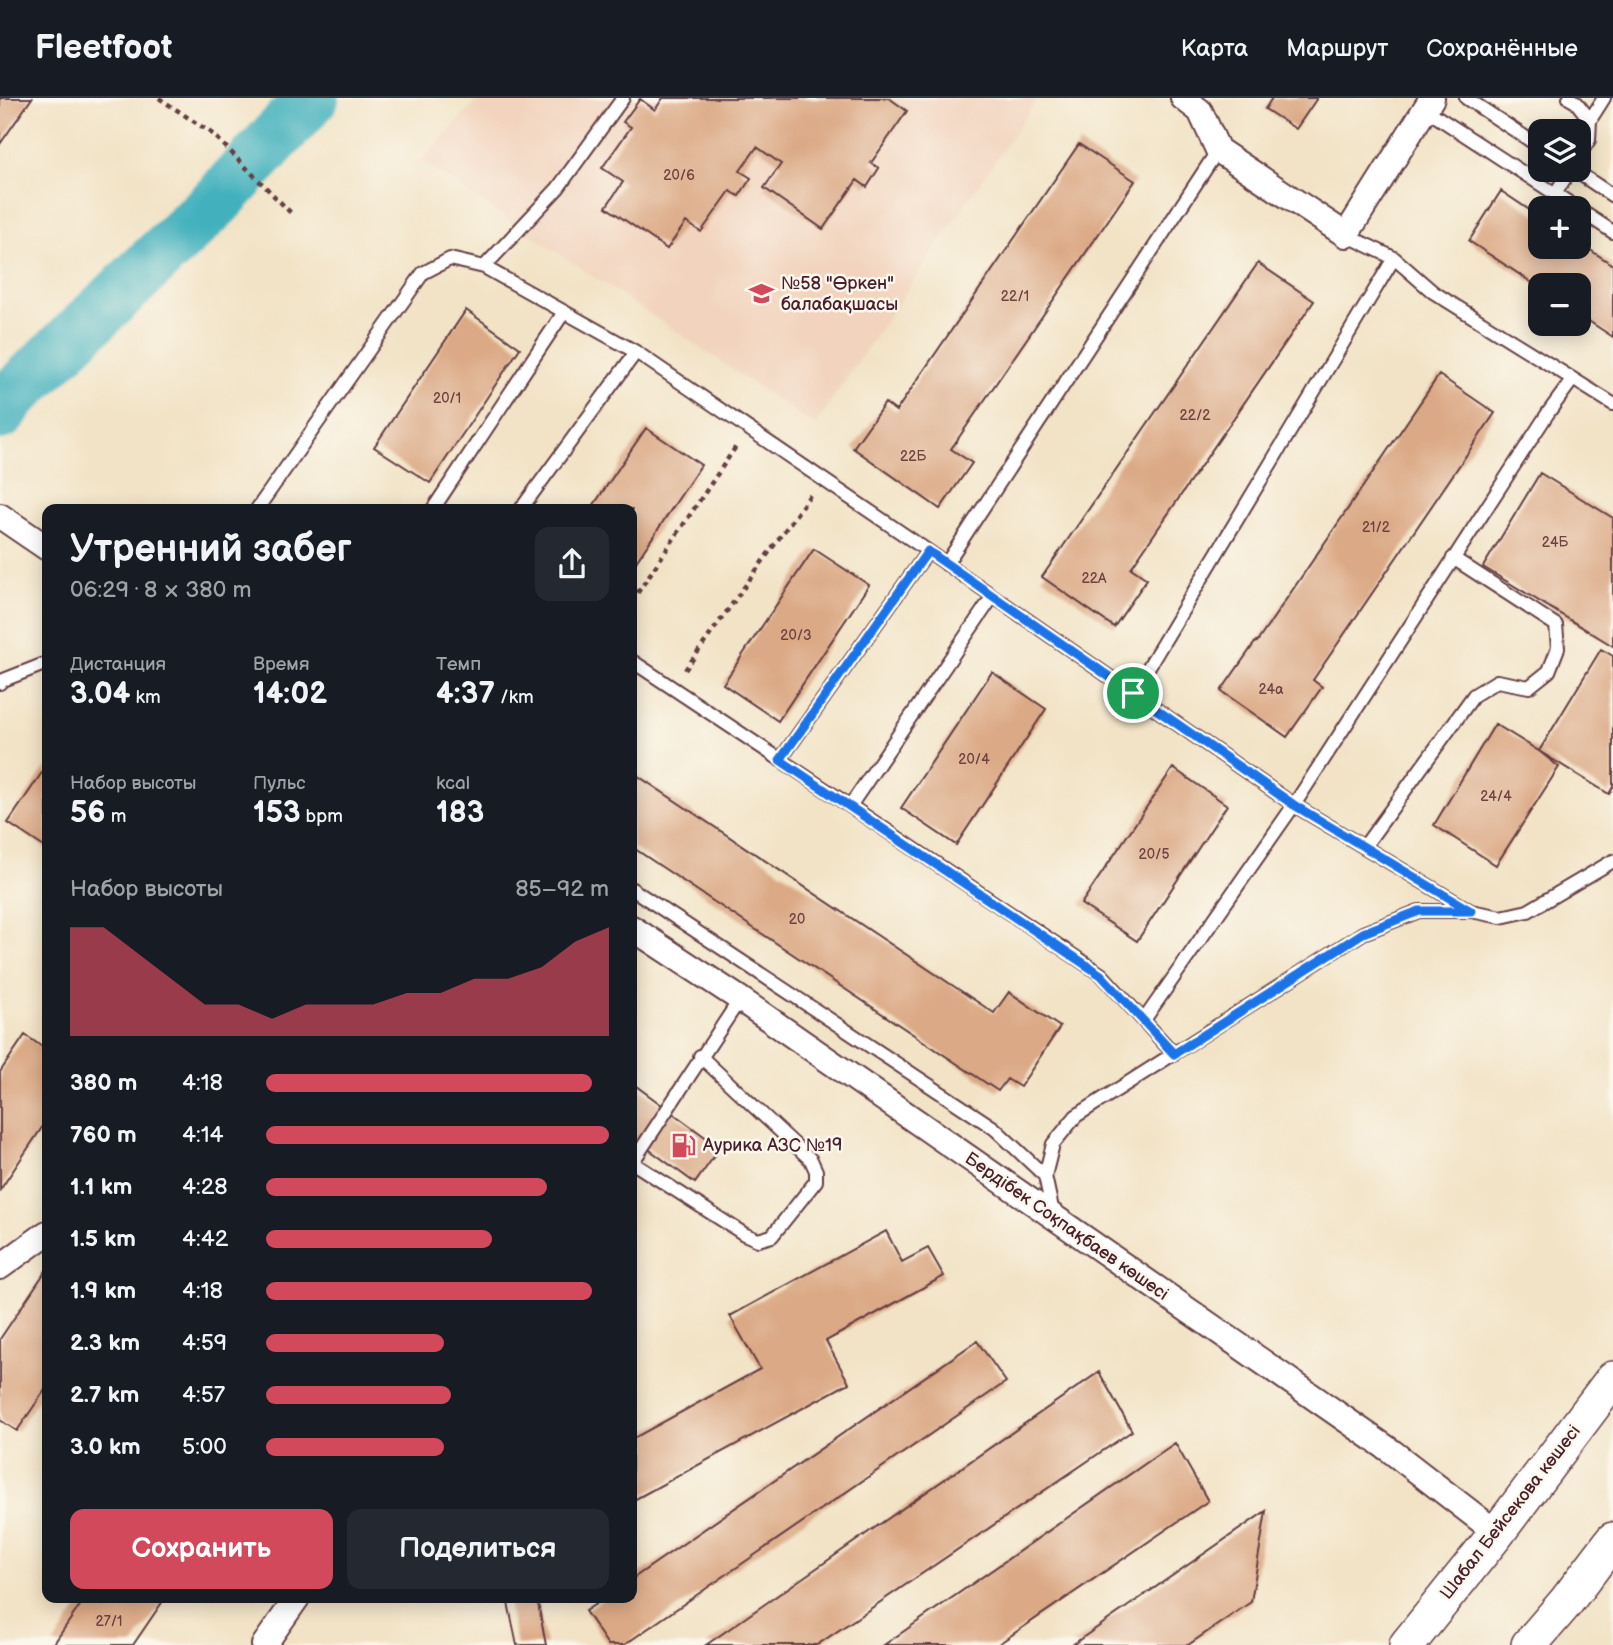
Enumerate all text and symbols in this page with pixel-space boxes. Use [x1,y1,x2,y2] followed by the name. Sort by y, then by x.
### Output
[35,28,172,68] text: Fleetfoot
[1181,34,1248,63] text: Карта
[1286,34,1388,63] text: Маршрут
[1426,34,1578,63] text: Сохранённые
[1528,119,1591,336] map controls
[1528,119,1591,182] button: layers
[663,167,695,184] house number: 20/6
[1528,196,1591,259] button: +
[781,273,898,315] place label: №58 "Өркен" балабақшасы
[1528,273,1591,336] button: −
[747,279,775,307] school or university icon: №58 "Өркен" балабақшасы
[1001,288,1029,305] house number: 22/1
[433,390,461,407] house number: 20/1
[1179,407,1211,424] house number: 22/2
[900,448,926,465] house number: 22Б
[1362,519,1391,536] house number: 21/2
[70,527,352,572] text: Утренний забег
[535,527,609,601] button: share
[1542,534,1568,551] house number: 24Б
[1081,570,1107,587] house number: 22А
[70,576,252,604] text: 06:29 · 8 × 380 m
[780,627,812,644] house number: 20/3
[70,653,166,676] text: Дистанция
[253,653,309,676] text: Время
[436,653,481,676] text: Темп
[1103,663,1163,723] pin
[1114,674,1152,712] icon: arrive
[70,676,130,712] text: 3.04
[253,676,327,712] text: 14:02
[436,676,495,712] text: 4:37
[1259,681,1284,698] house number: 24а
[130,686,161,709] text: km
[495,686,534,709] text: /km
[958,751,990,768] house number: 20/4
[70,772,196,795] text: Набор высоты
[253,772,306,795] text: Пульс
[436,772,470,795] text: kcal
[1480,788,1512,805] house number: 24/4
[70,795,106,831] text: 56
[253,795,300,831] text: 153
[436,795,484,831] text: 183
[106,805,126,828] text: m
[300,805,343,828] text: bpm
[1139,846,1169,863] house number: 20/5
[70,875,223,903] text: Набор высоты
[515,875,609,903] text: 85–92 m
[789,911,805,928] house number: 20
[70,1069,137,1097] text: 380 m
[182,1069,223,1097] text: 4:18
[70,1121,137,1149] text: 760 m
[182,1121,224,1149] text: 4:14
[669,1131,697,1159] fuel station icon: Аурика АЗС №19
[702,1135,842,1156] place label: Аурика АЗС №19
[961,1148,1173,1305] street label: Бердібек Соқпақбаев көшесі
[70,1173,132,1201] text: 1.1 km
[182,1173,228,1201] text: 4:28
[70,1225,136,1253] text: 1.5 km
[182,1225,228,1253] text: 4:42
[70,1277,136,1305] text: 1.9 km
[182,1277,223,1305] text: 4:18
[70,1329,140,1357] text: 2.3 km
[182,1329,227,1357] text: 4:59
[70,1381,139,1409] text: 2.7 km
[182,1381,225,1409] text: 4:57
[1436,1421,1585,1604] street label: Шабал Бейсекова көшесі
[70,1433,141,1461] text: 3.0 km
[182,1433,227,1461] text: 5:00
[70,1509,333,1589] button: Сохранить
[347,1509,609,1589] button: Поделиться
[96,1613,122,1630] house number: 27/1

